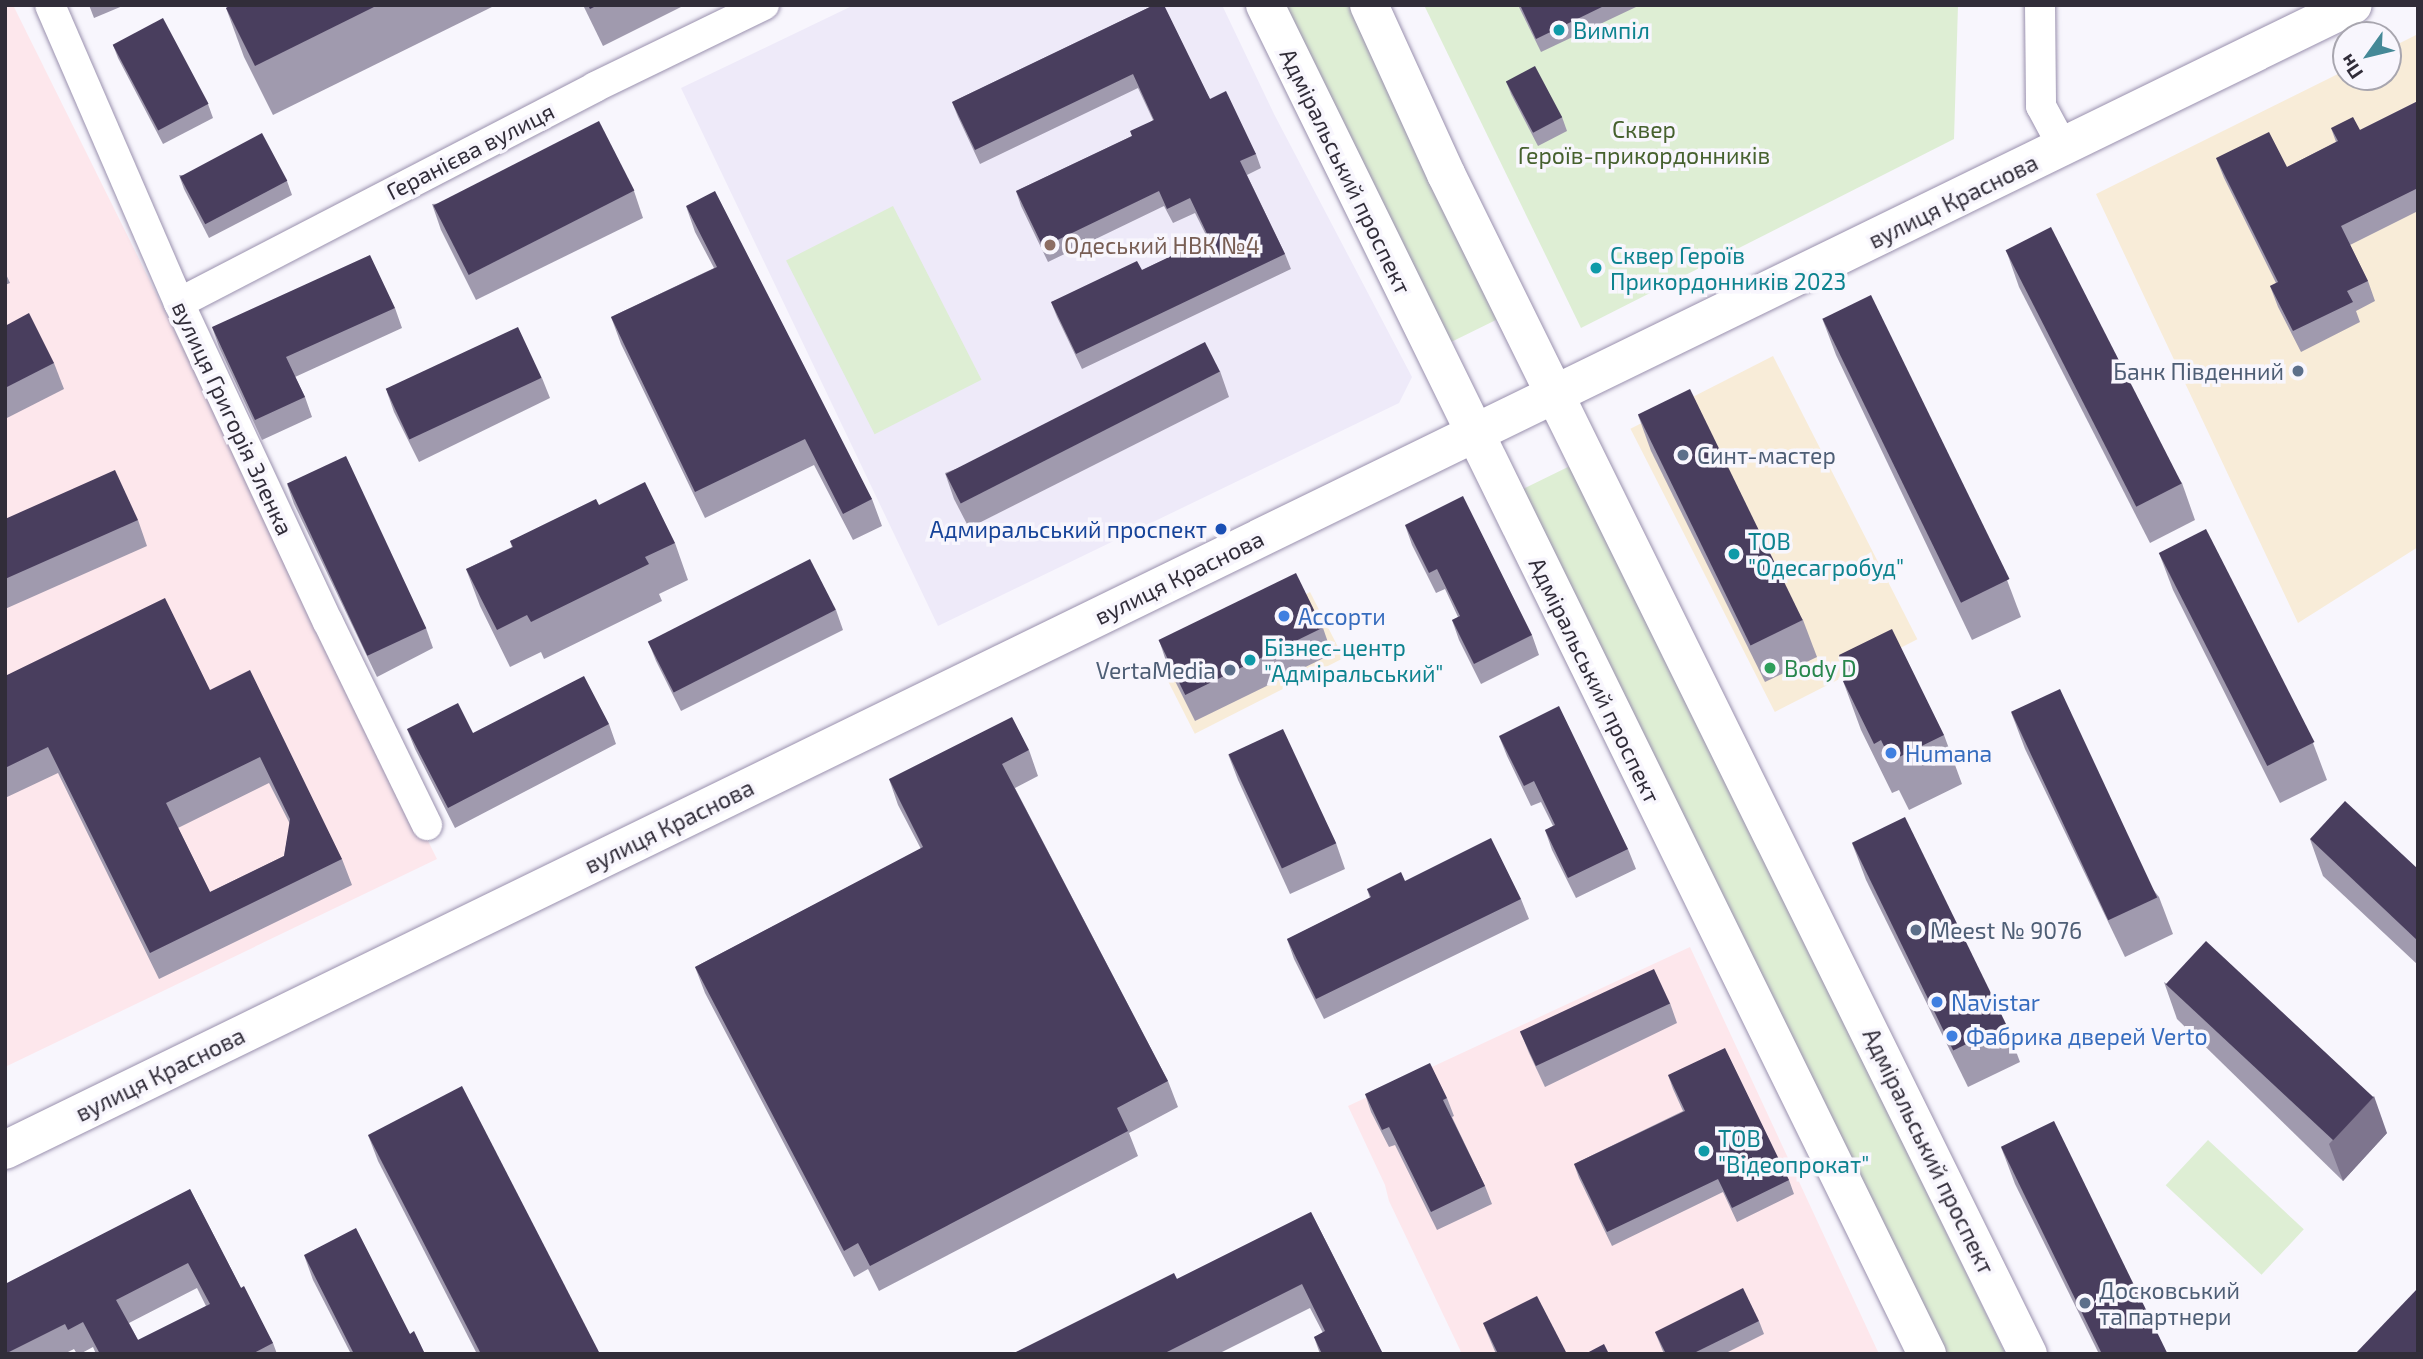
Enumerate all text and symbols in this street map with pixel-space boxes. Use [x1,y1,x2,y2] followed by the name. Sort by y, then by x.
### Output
[1573,16,1650,44] place label: Вимпіл
[2332,21,2402,91] north arrow
[1551,22,1567,38] marker: Вимпіл
[1274,44,1418,298] street label: Адміральський проспект
[2334,50,2367,84] text: Пн
[381,97,559,205] street label: Геранієва вулиця
[1518,115,1770,169] park label: Сквер Героїв-прикордонників
[1864,148,2042,254] street label: вулиця Краснова
[1064,231,1260,259] place label: Одеський НВК №4
[1042,237,1058,253] marker: Одеський НВК №4
[1610,241,1846,295] place label: Сквер Героїв Прикордонників 2023
[1588,260,1604,276] marker: Сквер Героїв Прикордонників 2023
[167,297,299,539] street label: вулиця Григорія Зленка
[2113,357,2284,385] place label: Банк Південний
[2290,363,2306,379] marker: Банк Південний
[1697,441,1836,469] place label: Синт-мастер
[1675,447,1691,463] marker: Синт-мастер
[930,515,1207,543] place label: Адмиральський проспект
[1213,521,1229,537] marker: Адмиральський проспект
[1090,524,1268,630] street label: вулиця Краснова
[1748,527,1904,581] place label: ТОВ "Одесагробуд"
[1726,546,1742,562] marker: ТОВ "Одесагробуд"
[1523,553,1667,807] street label: Адміральський проспект
[1298,602,1386,630] place label: Ассорти
[1276,608,1292,624] marker: Ассорти
[1264,633,1443,687] place label: Бізнес-центр "Адміральський"
[1242,652,1258,668] marker: Бізнес-центр "Адміральський"
[1784,654,1857,682] place label: Body D
[1096,656,1216,684] place label: VertaMedia
[1762,660,1778,676] marker: Body D
[1222,662,1238,678] marker: VertaMedia
[1905,739,1992,767] place label: Humana
[1883,745,1899,761] marker: Humana
[580,773,758,879] street label: вулиця Краснова
[1930,916,2082,944] place label: Meest № 9076
[1908,922,1924,938] marker: Meest № 9076
[1951,988,2040,1016] place label: Navistar
[1929,994,1945,1010] marker: Navistar
[71,1021,249,1127] street label: вулиця Краснова
[1966,1022,2207,1050] place label: Фабрика дверей Verto
[1857,1024,2001,1278] street label: Адміральський проспект
[1944,1028,1960,1044] marker: Фабрика дверей Verto
[1718,1124,1869,1178] place label: ТОВ "Відеопрокат"
[1696,1143,1712,1159] marker: ТОВ "Відеопрокат"
[2099,1276,2240,1330] place label: Досковський та партнери
[2077,1295,2093,1311] marker: Досковський та партнери

